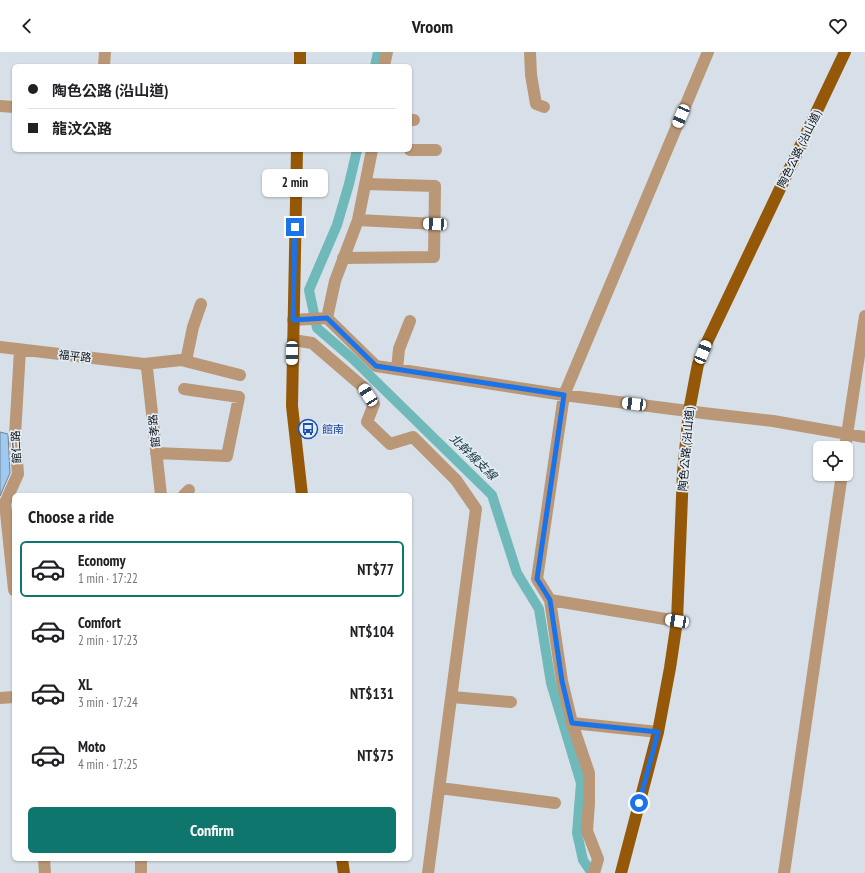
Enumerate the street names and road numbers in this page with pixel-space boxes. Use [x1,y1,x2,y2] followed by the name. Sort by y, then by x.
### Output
[774,108,824,190] street label: 陶色公路 (沿山道)
[58,347,92,365] street label: 福平路
[675,406,697,492] street label: 陶色公路 (沿山道)
[145,414,163,448] street label: 館孝路
[8,430,24,464] street label: 館仁路

